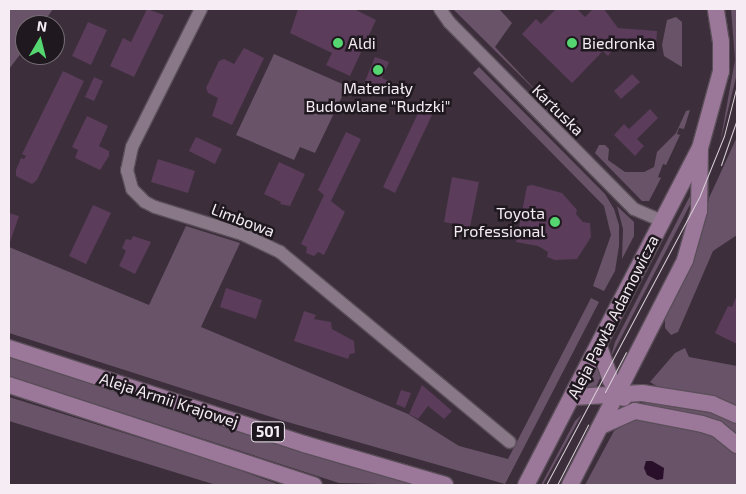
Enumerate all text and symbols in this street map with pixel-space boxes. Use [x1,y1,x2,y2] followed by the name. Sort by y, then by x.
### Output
[15,15,65,65] north arrow
[36,17,48,35] text: N
[348,33,376,53] place label: Aldi
[582,33,655,53] place label: Biedronka
[332,37,344,49] marker: Aldi
[566,37,578,49] marker: Biedronka
[372,64,384,76] marker: Materiały Budowlane "Rudzki"
[305,78,451,116] place label: Materiały Budowlane "Rudzki"
[528,80,588,140] street label: Kartuska
[209,199,277,241] street label: Limbowa
[454,203,545,241] place label: Toyota Professional
[549,216,561,228] marker: Toyota Professional
[563,232,663,402] street label: Aleja Pawła Adamowicza
[97,368,241,432] street label: Aleja Armii Krajowej
[250,420,286,444] road number: 501

